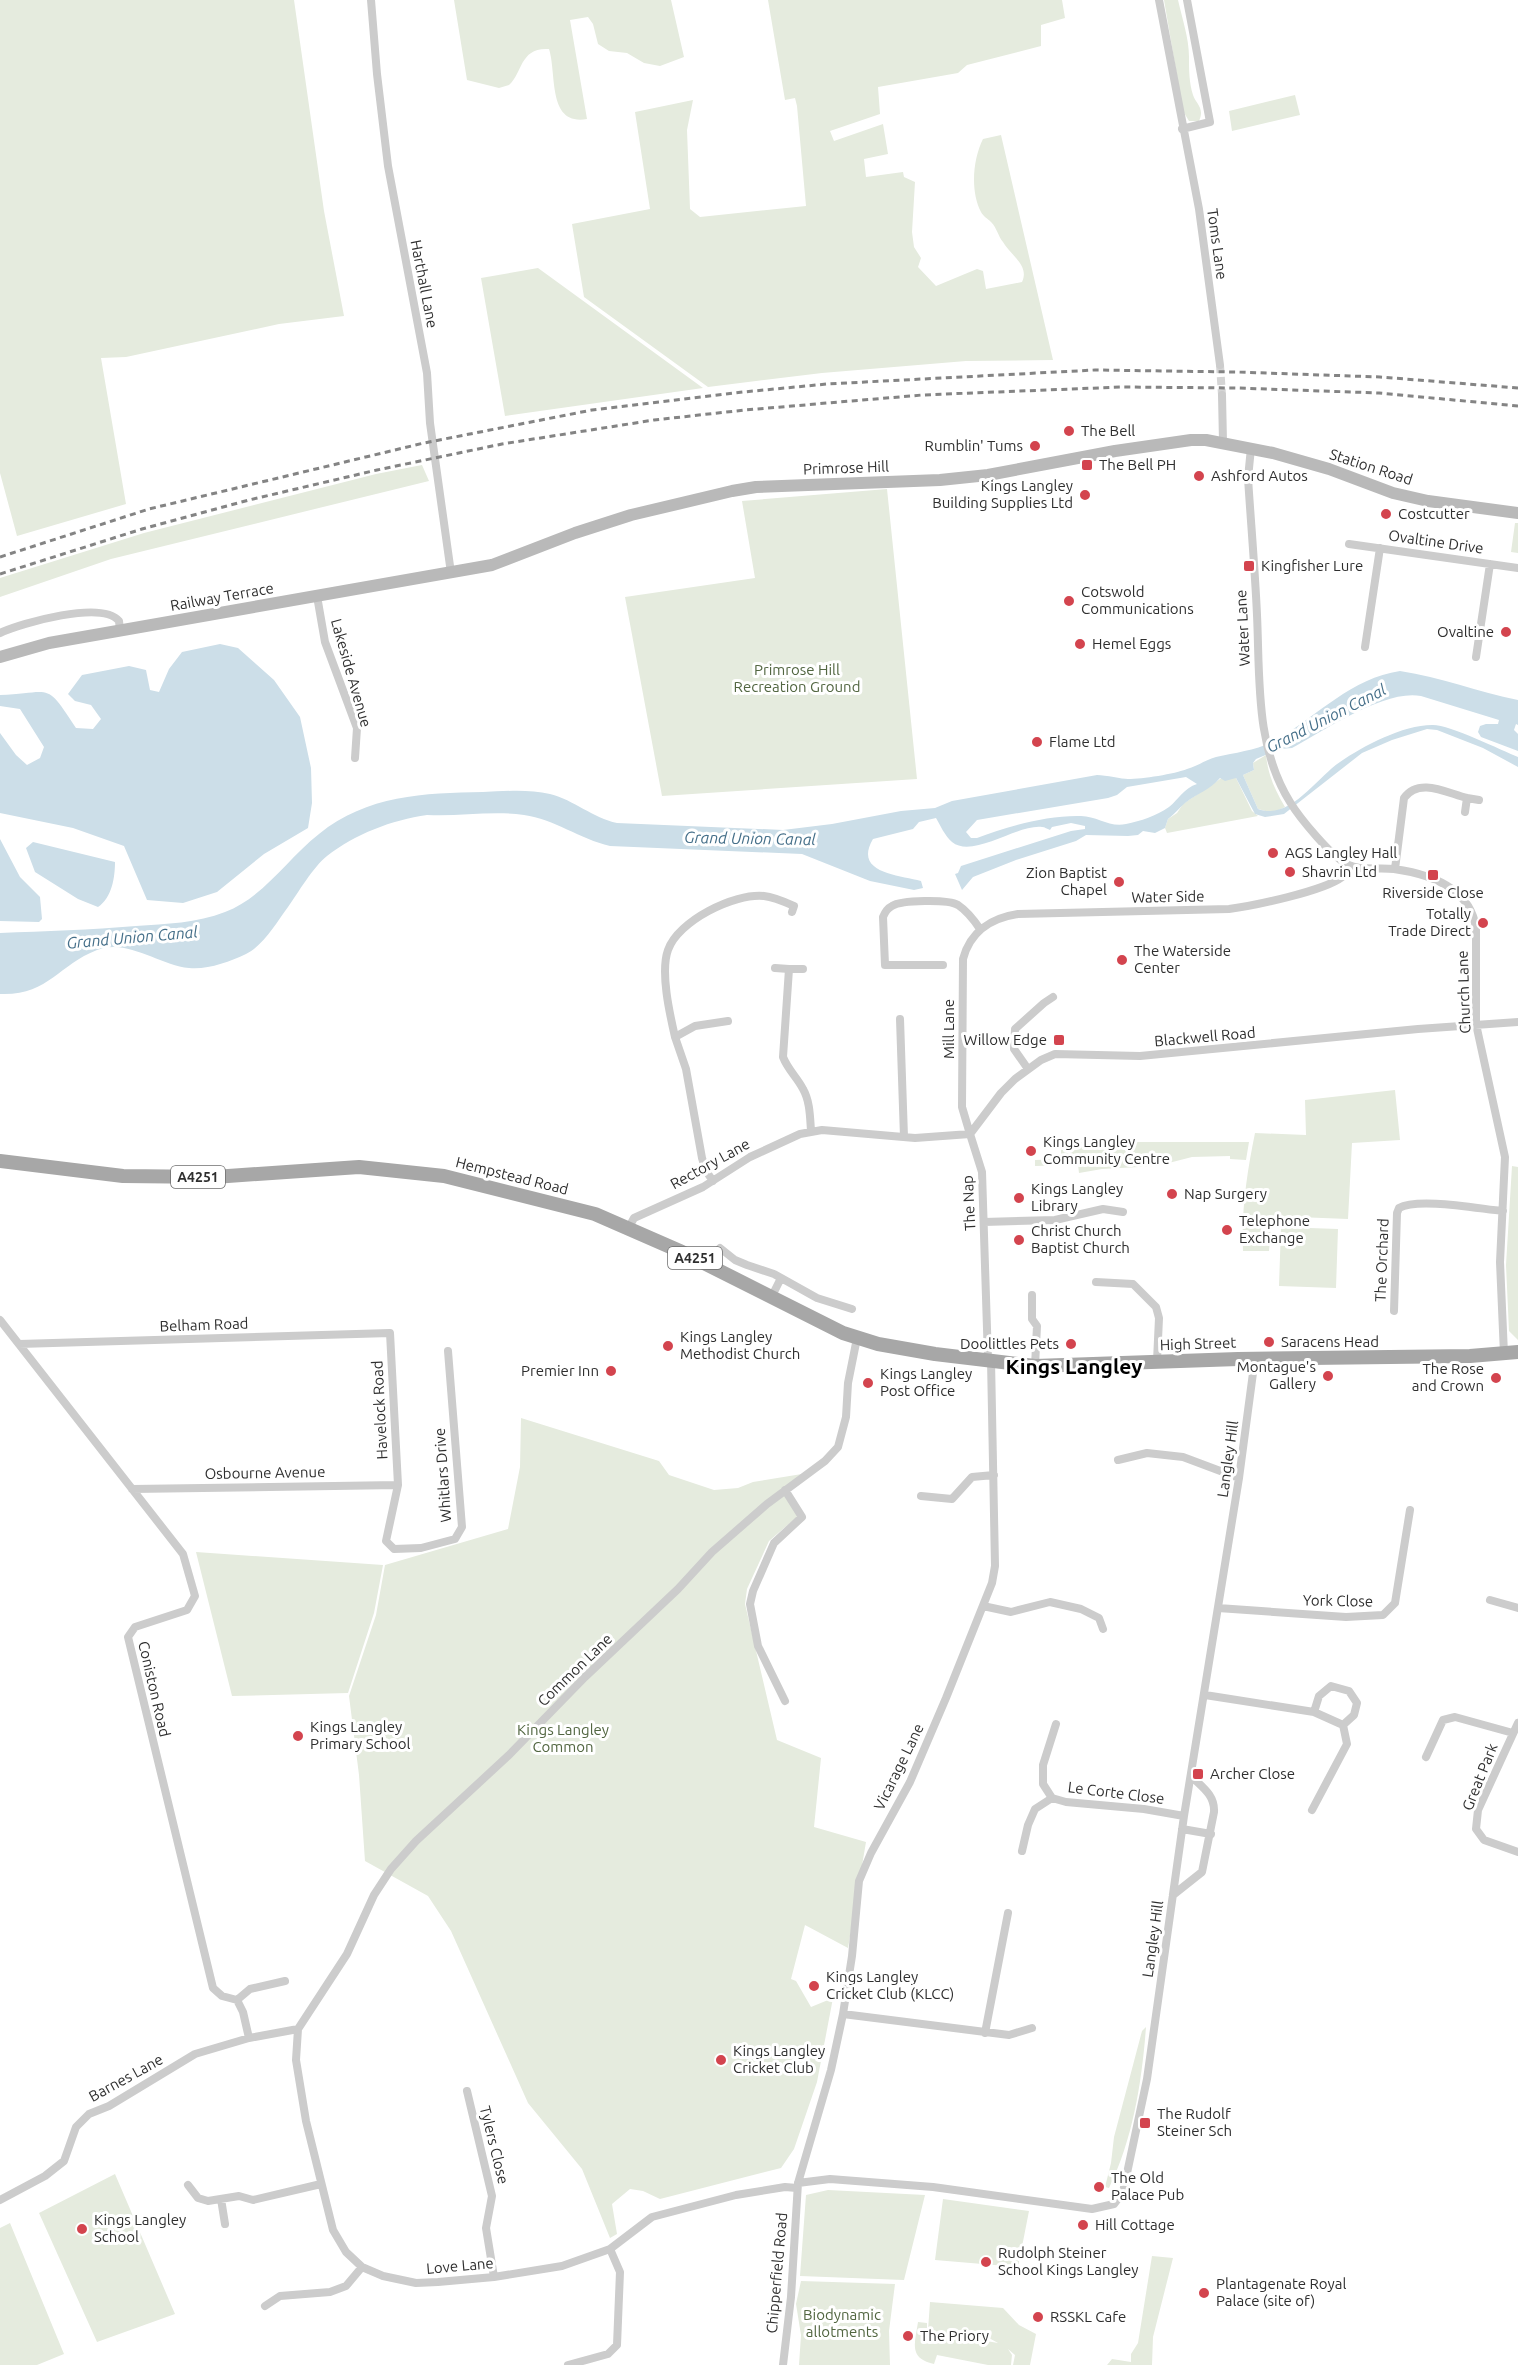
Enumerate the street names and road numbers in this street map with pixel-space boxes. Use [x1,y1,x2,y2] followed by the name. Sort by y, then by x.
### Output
[1204,207,1231,281] street label: Toms Lane
[408,238,441,329] street label: Harthall Lane
[1327,445,1415,488] street label: Station Road
[803,458,889,477] street label: Primrose Hill
[1387,526,1485,557] street label: Ovaltine Drive
[169,579,275,614] street label: Railway Terrace
[1232,589,1253,667] street label: Water Lane
[328,617,375,729] street label: Lakeside Avenue
[1131,887,1205,906] street label: Water Side
[1454,950,1473,1034] street label: Church Lane
[940,999,957,1059] street label: Mill Lane
[1154,1024,1256,1049] street label: Blackwell Road
[667,1135,752,1192] street label: Rectory Lane
[454,1153,570,1198] street label: Hempstead Road
[171,1166,225,1188] road number: A4251
[959,1175,978,1231] street label: The Nap
[1372,1218,1391,1302] street label: The Orchard
[668,1247,722,1269] road number: A4251
[159,1314,249,1335] street label: Belham Road
[1159,1334,1237,1353] street label: High Street
[368,1360,391,1460] street label: Havelock Road
[1214,1419,1241,1498] street label: Langley Hill
[431,1427,454,1523] street label: Whitlars Drive
[204,1463,326,1482] street label: Osbourne Avenue
[1303,1591,1373,1610] street label: York Close
[534,1630,615,1709] street label: Common Lane
[135,1639,174,1738] street label: Coniston Road
[870,1721,927,1813] street label: Vicarage Lane
[1458,1740,1501,1813] street label: Great Park
[1067,1778,1165,1807] street label: Le Corte Close
[1139,1899,1166,1978] street label: Langley Hill
[86,2050,166,2105] street label: Barnes Lane
[477,2104,512,2186] street label: Tylers Close
[763,2212,790,2334] street label: Chipperfield Road
[426,2254,494,2277] street label: Love Lane

